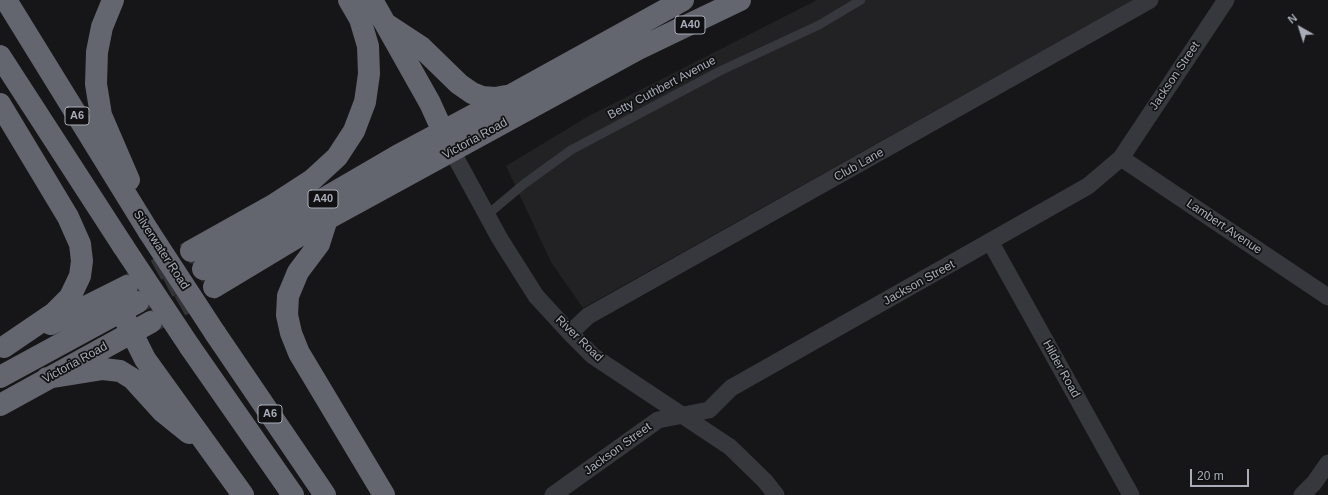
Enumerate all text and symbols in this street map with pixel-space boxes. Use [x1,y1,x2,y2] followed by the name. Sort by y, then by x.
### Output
[1280,8,1320,48] north arrow
[1286,12,1299,26] text: N
[675,16,705,34] road number: A40
[1147,39,1203,113] street label: Jackson Street
[605,53,719,123] street label: Betty Cuthbert Avenue
[65,107,89,125] road number: A6
[440,115,510,163] street label: Victoria Road
[832,145,886,185] street label: Club Lane
[308,190,338,208] road number: A40
[1184,196,1264,258] street label: Lambert Avenue
[130,208,192,292] street label: Silverwater Road
[881,257,957,309] street label: Jackson Street
[552,313,606,365] street label: River Road
[1039,338,1083,400] street label: Hilder Road
[40,339,110,387] street label: Victoria Road
[258,405,282,423] road number: A6
[582,420,654,478] street label: Jackson Street
[1192,461,1251,487] scale bar
[1197,469,1224,483] text: 20 m

